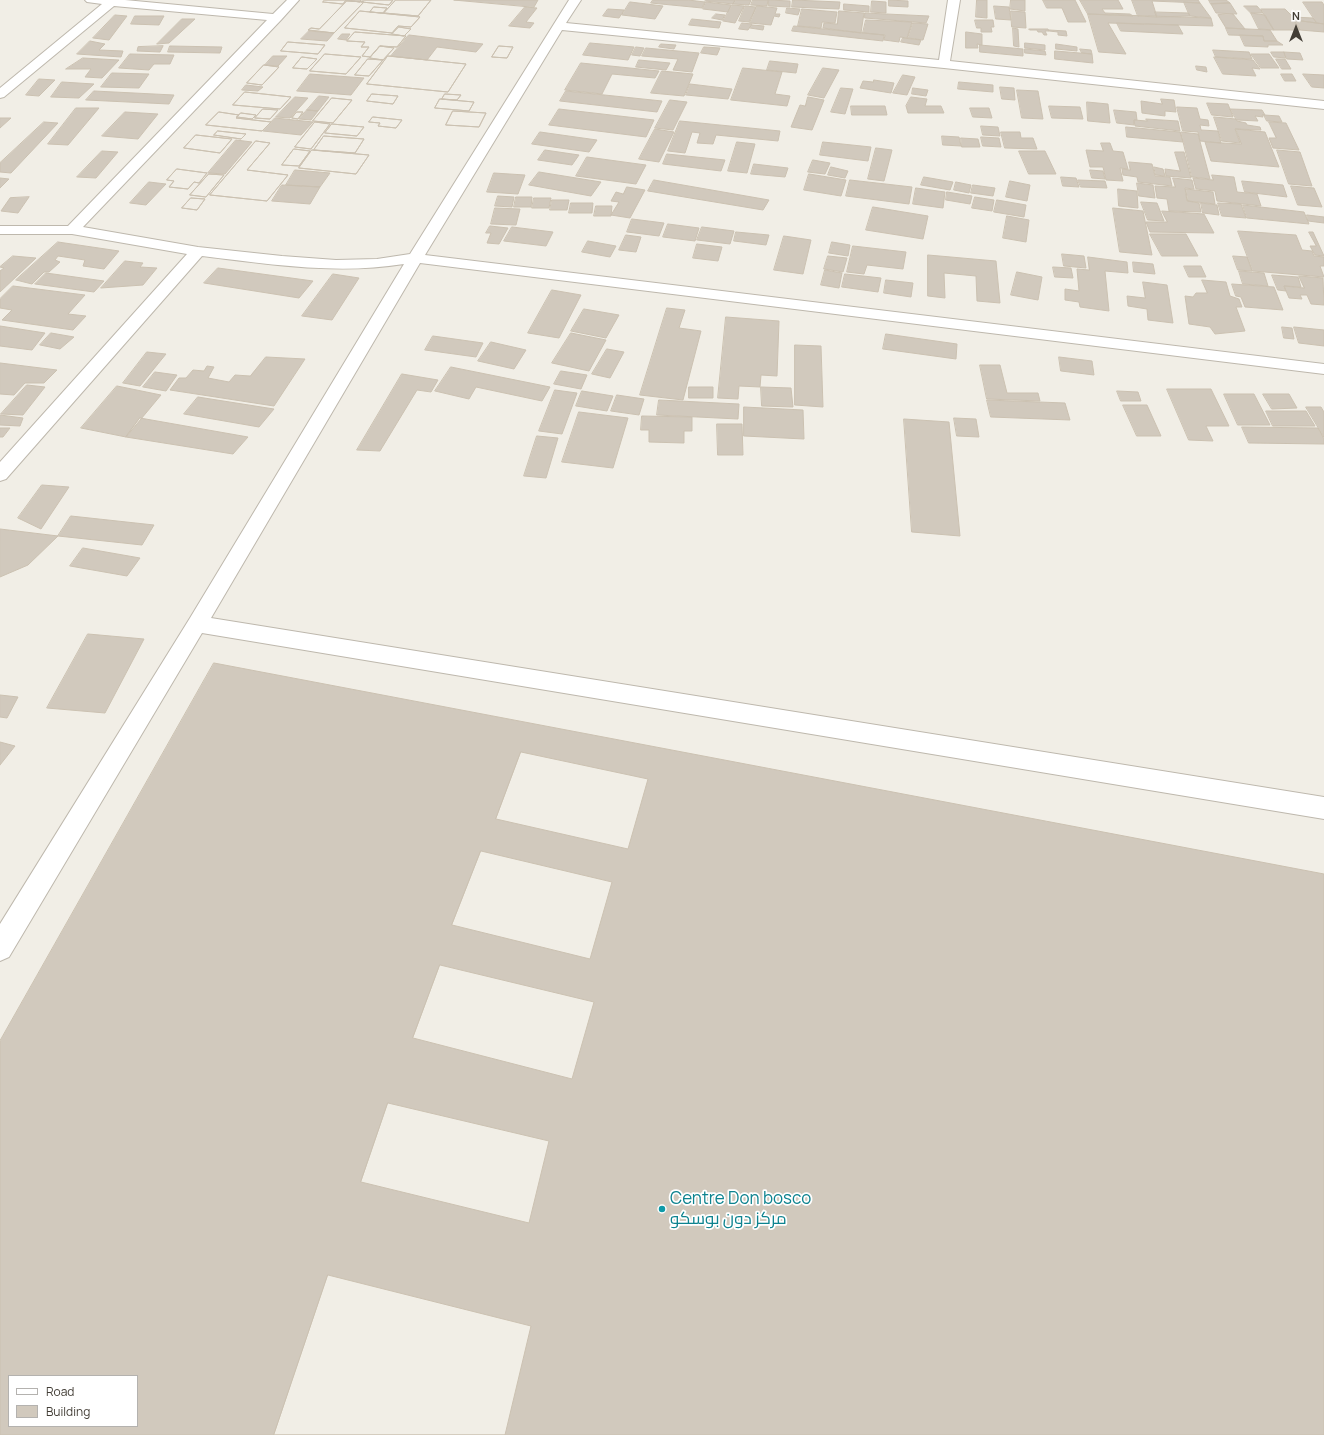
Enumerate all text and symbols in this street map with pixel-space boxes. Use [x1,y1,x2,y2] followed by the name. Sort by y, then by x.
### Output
[1276,8,1316,48] north arrow
[1292,8,1300,23] text: N
[670,1189,811,1229] place label: Centre Don bosco مركز دون بوسكو
[657,1204,667,1214] marker: Centre Don bosco مركز دون بوسكو
[8,1375,138,1427] legend
[46,1383,74,1400] text: Road
[46,1403,90,1420] text: Building

